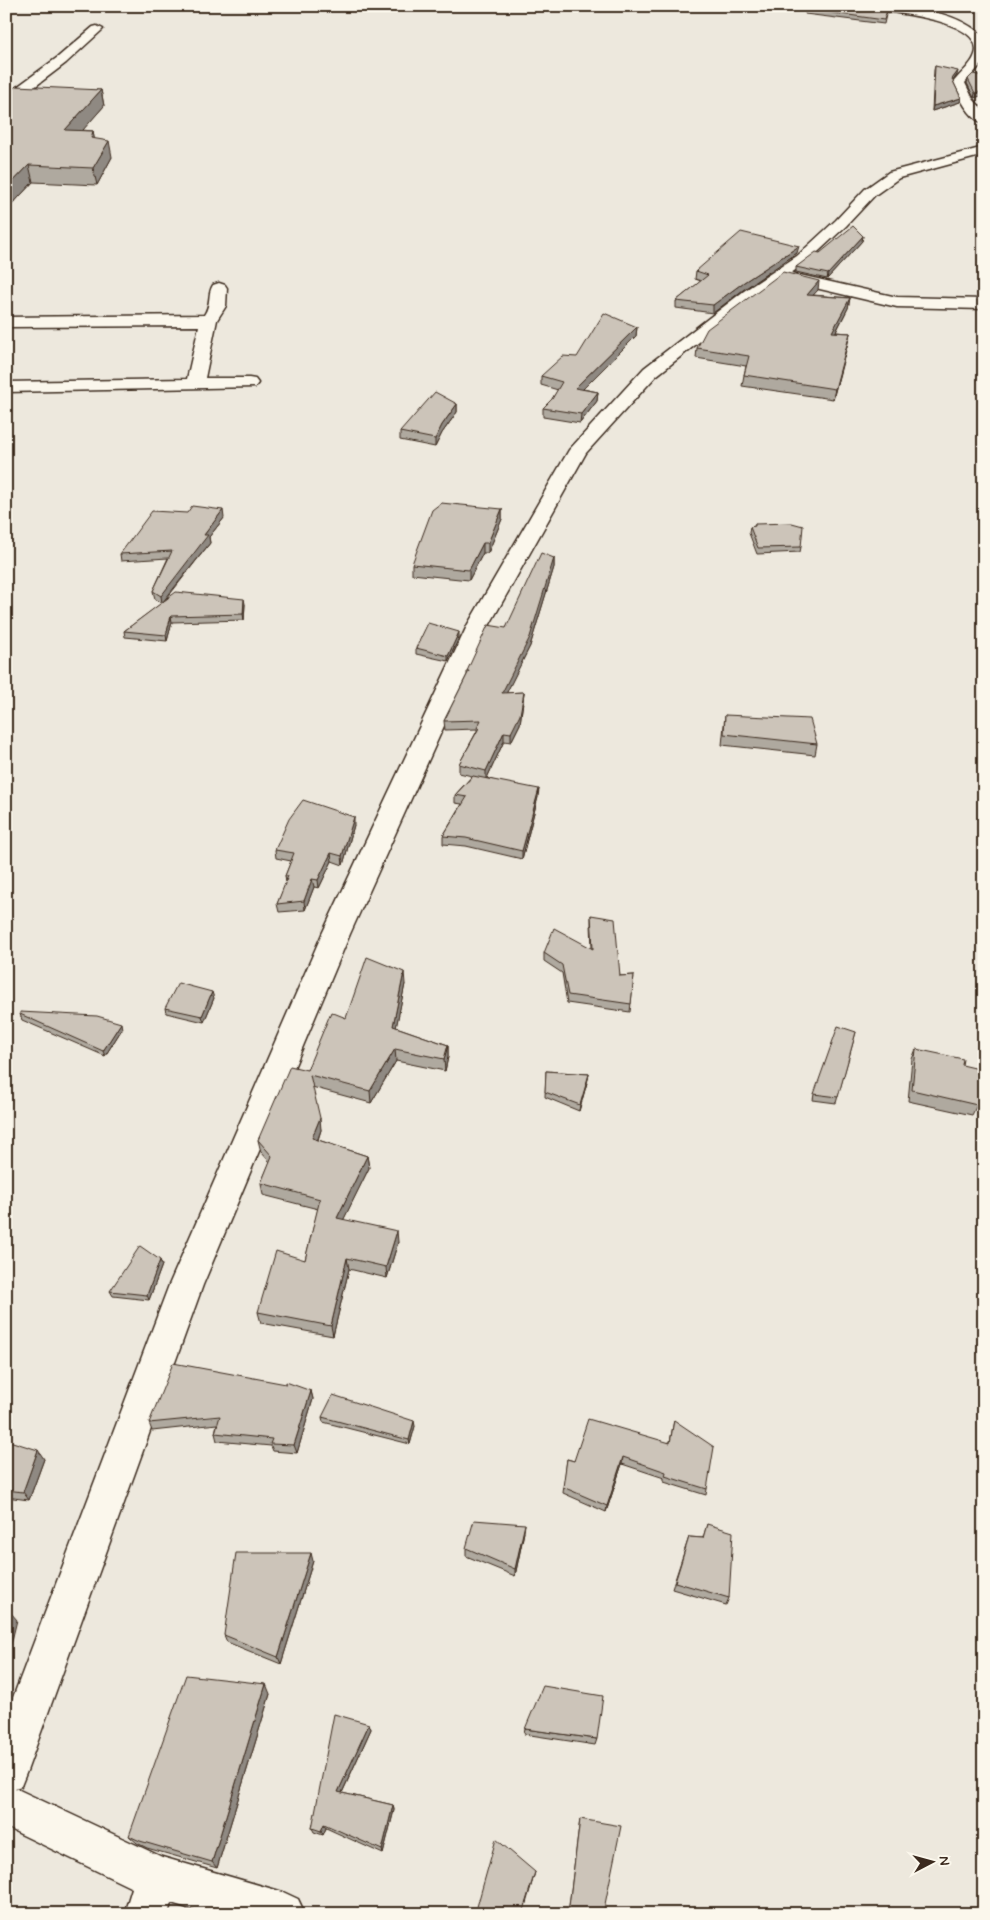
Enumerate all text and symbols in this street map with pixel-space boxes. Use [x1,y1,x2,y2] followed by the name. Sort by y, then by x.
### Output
[908,1838,958,1888] north arrow
[934,1855,953,1866] text: N

